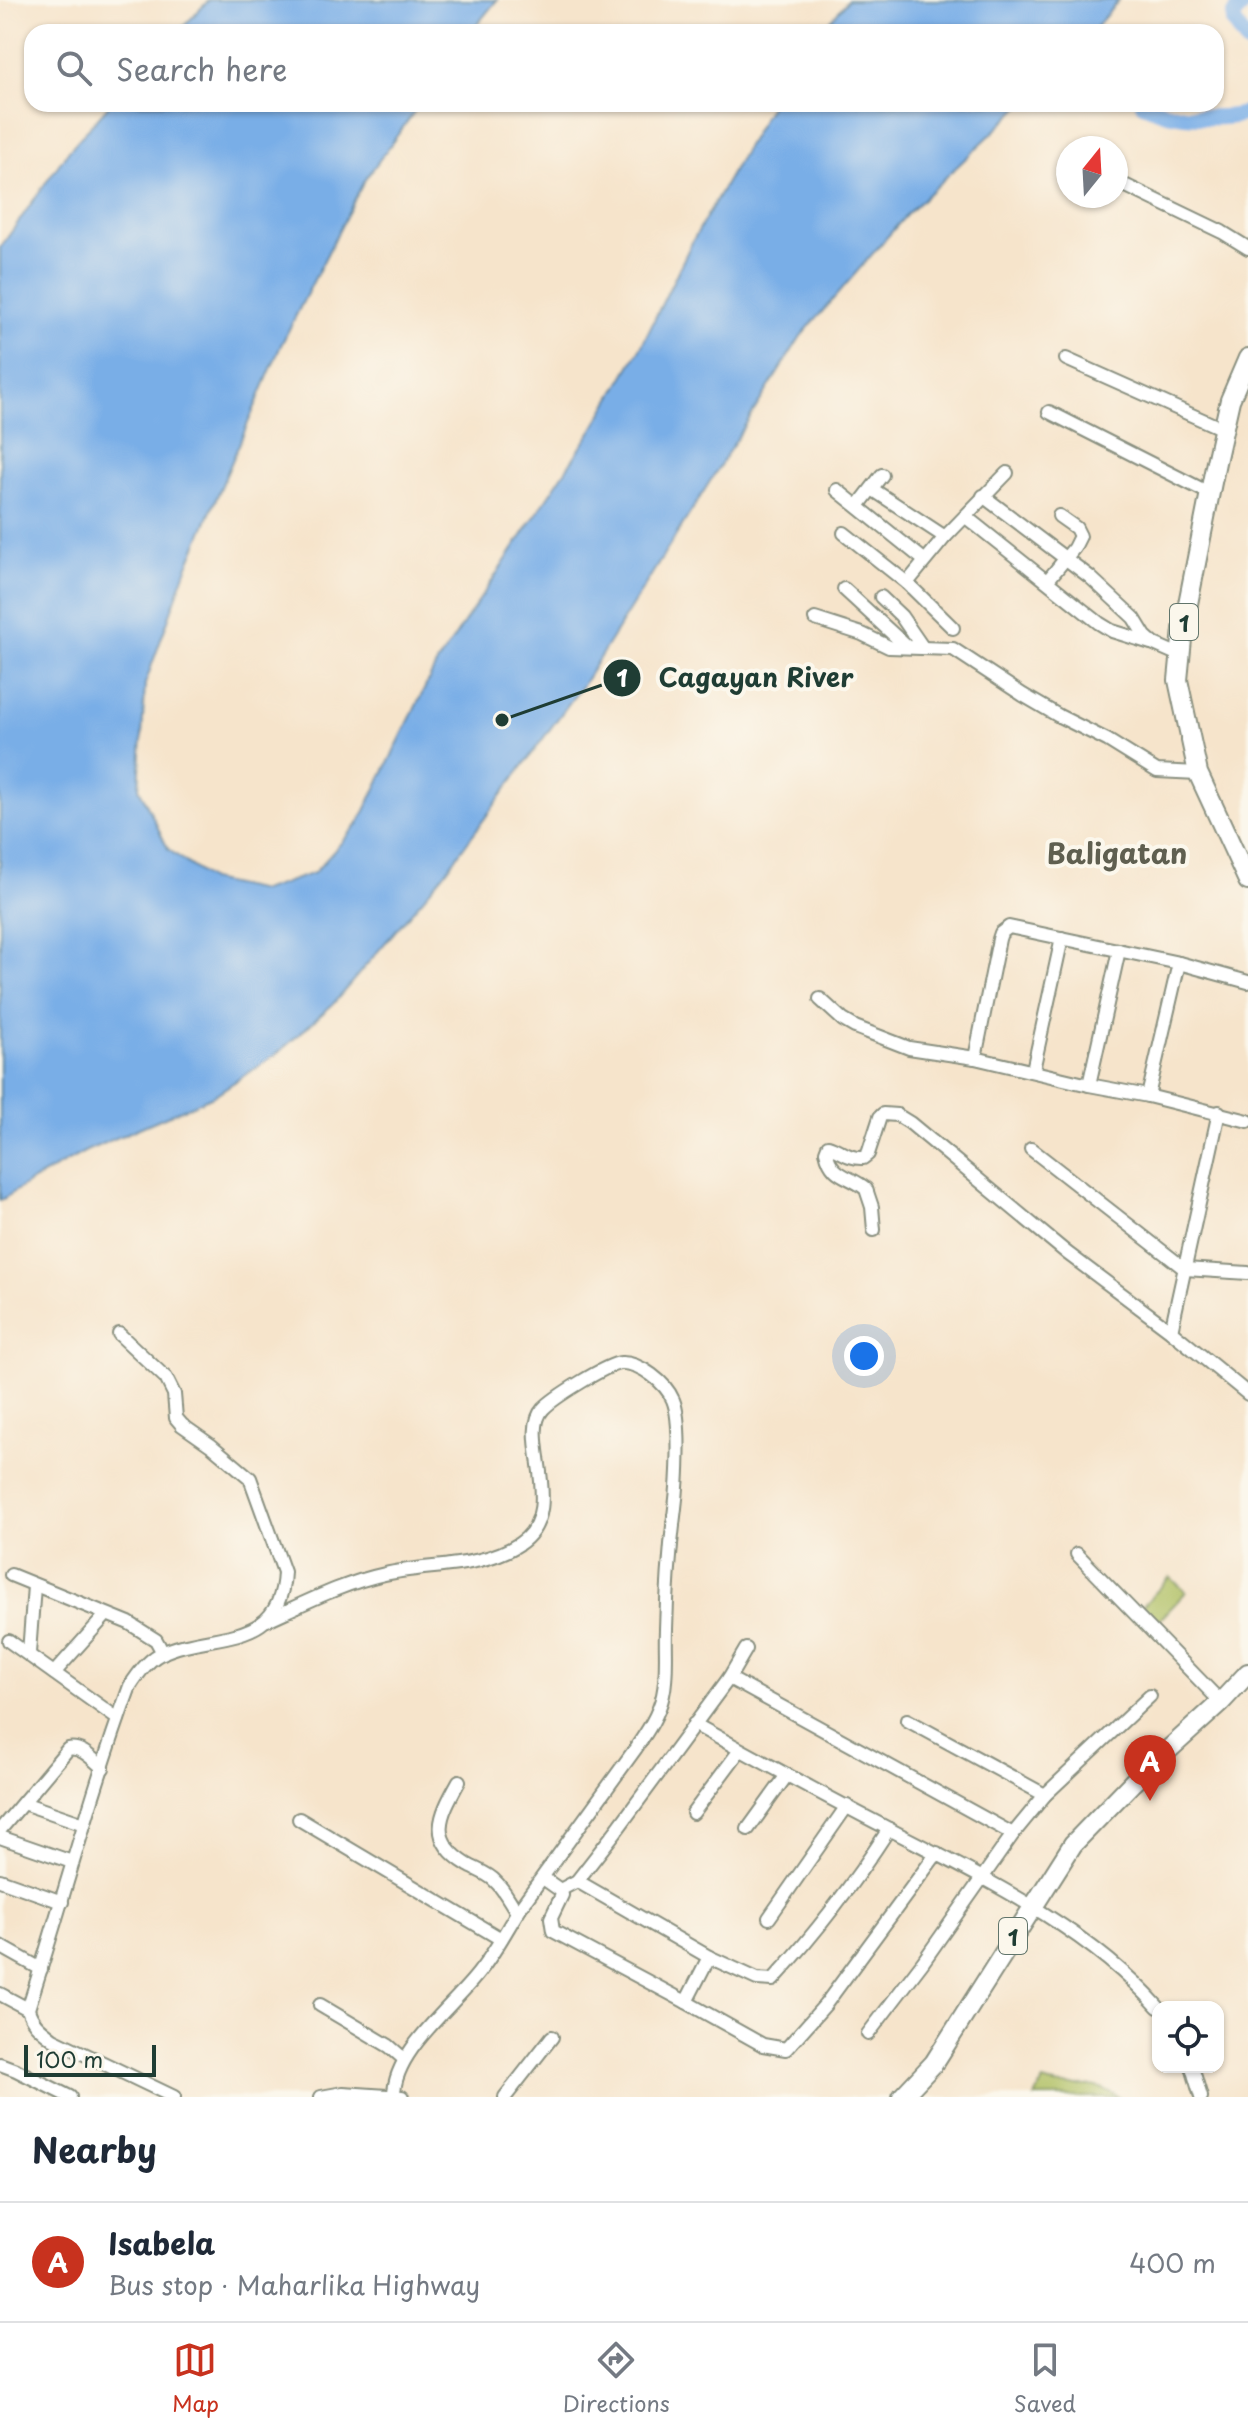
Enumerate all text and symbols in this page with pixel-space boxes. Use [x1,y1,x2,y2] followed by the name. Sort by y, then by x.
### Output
[24,24,1224,112] search box
[52,46,96,90] icon: search
[116,46,288,91] text: Search here
[1056,136,1128,208] north arrow
[1170,604,1198,640] road number: 1
[602,653,869,703] callout: Cagayan River
[658,657,854,696] text: Cagayan River
[616,659,628,695] text: 1
[1047,831,1187,874] district label: Baligatan
[844,1336,884,1376] your location
[1124,1735,1176,1801] pin: A
[999,1918,1027,1954] road number: 1
[1152,2001,1224,2073] map controls
[1152,2001,1224,2073] button: locate
[24,2041,156,2077] scale bar
[36,2042,103,2075] text: 100 m
[32,2123,157,2175] text: Nearby
[108,2220,215,2265] text: Isabela
[48,2243,68,2282] text: A
[1129,2243,1216,2282] text: 400 m
[108,2265,480,2304] text: Bus stop · Maharlika Highway
[172,2338,219,2419] tab: Map
[563,2338,670,2419] tab: Directions
[1014,2338,1076,2419] tab: Saved

